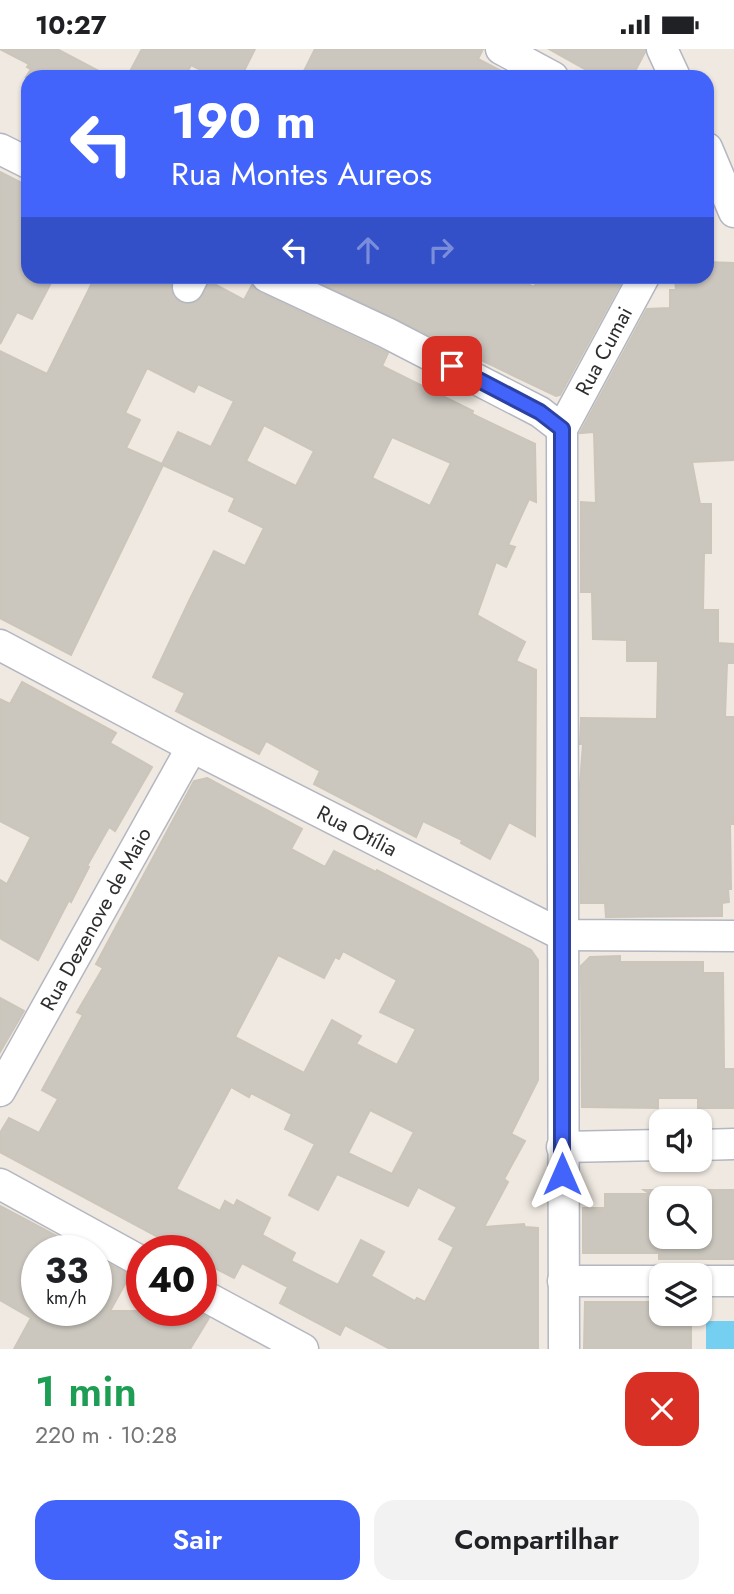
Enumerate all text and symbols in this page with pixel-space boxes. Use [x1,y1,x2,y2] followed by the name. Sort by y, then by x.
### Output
[35,6,107,44] text: 10:27
[171,86,316,156] text: 190 m
[56,98,147,189] icon: left
[171,151,432,197] text: Rua Montes Aureos
[276,231,314,269] icon: left
[349,231,387,269] icon: ahead
[422,231,460,269] icon: right
[568,301,640,401] street label: Rua Cumai
[422,336,482,396] pin
[433,347,471,385] icon: arrive
[312,798,402,864] street label: Rua Otília
[33,822,159,1016] street label: Rua Dezenove de Maio
[649,1109,712,1326] map controls
[649,1109,712,1172] button: sound
[525,1137,599,1211] position arrow
[649,1186,712,1249] button: search
[126,1235,217,1326] speed limit sign: 40
[45,1246,88,1296] text: 33
[649,1263,712,1326] button: layers
[46,1285,87,1311] text: km/h
[35,1361,137,1422] text: 1 min
[625,1372,699,1446] button: close
[35,1418,177,1452] text: 220 m · 10:28
[35,1500,360,1580] button: Sair
[374,1500,699,1580] button: Compartilhar

